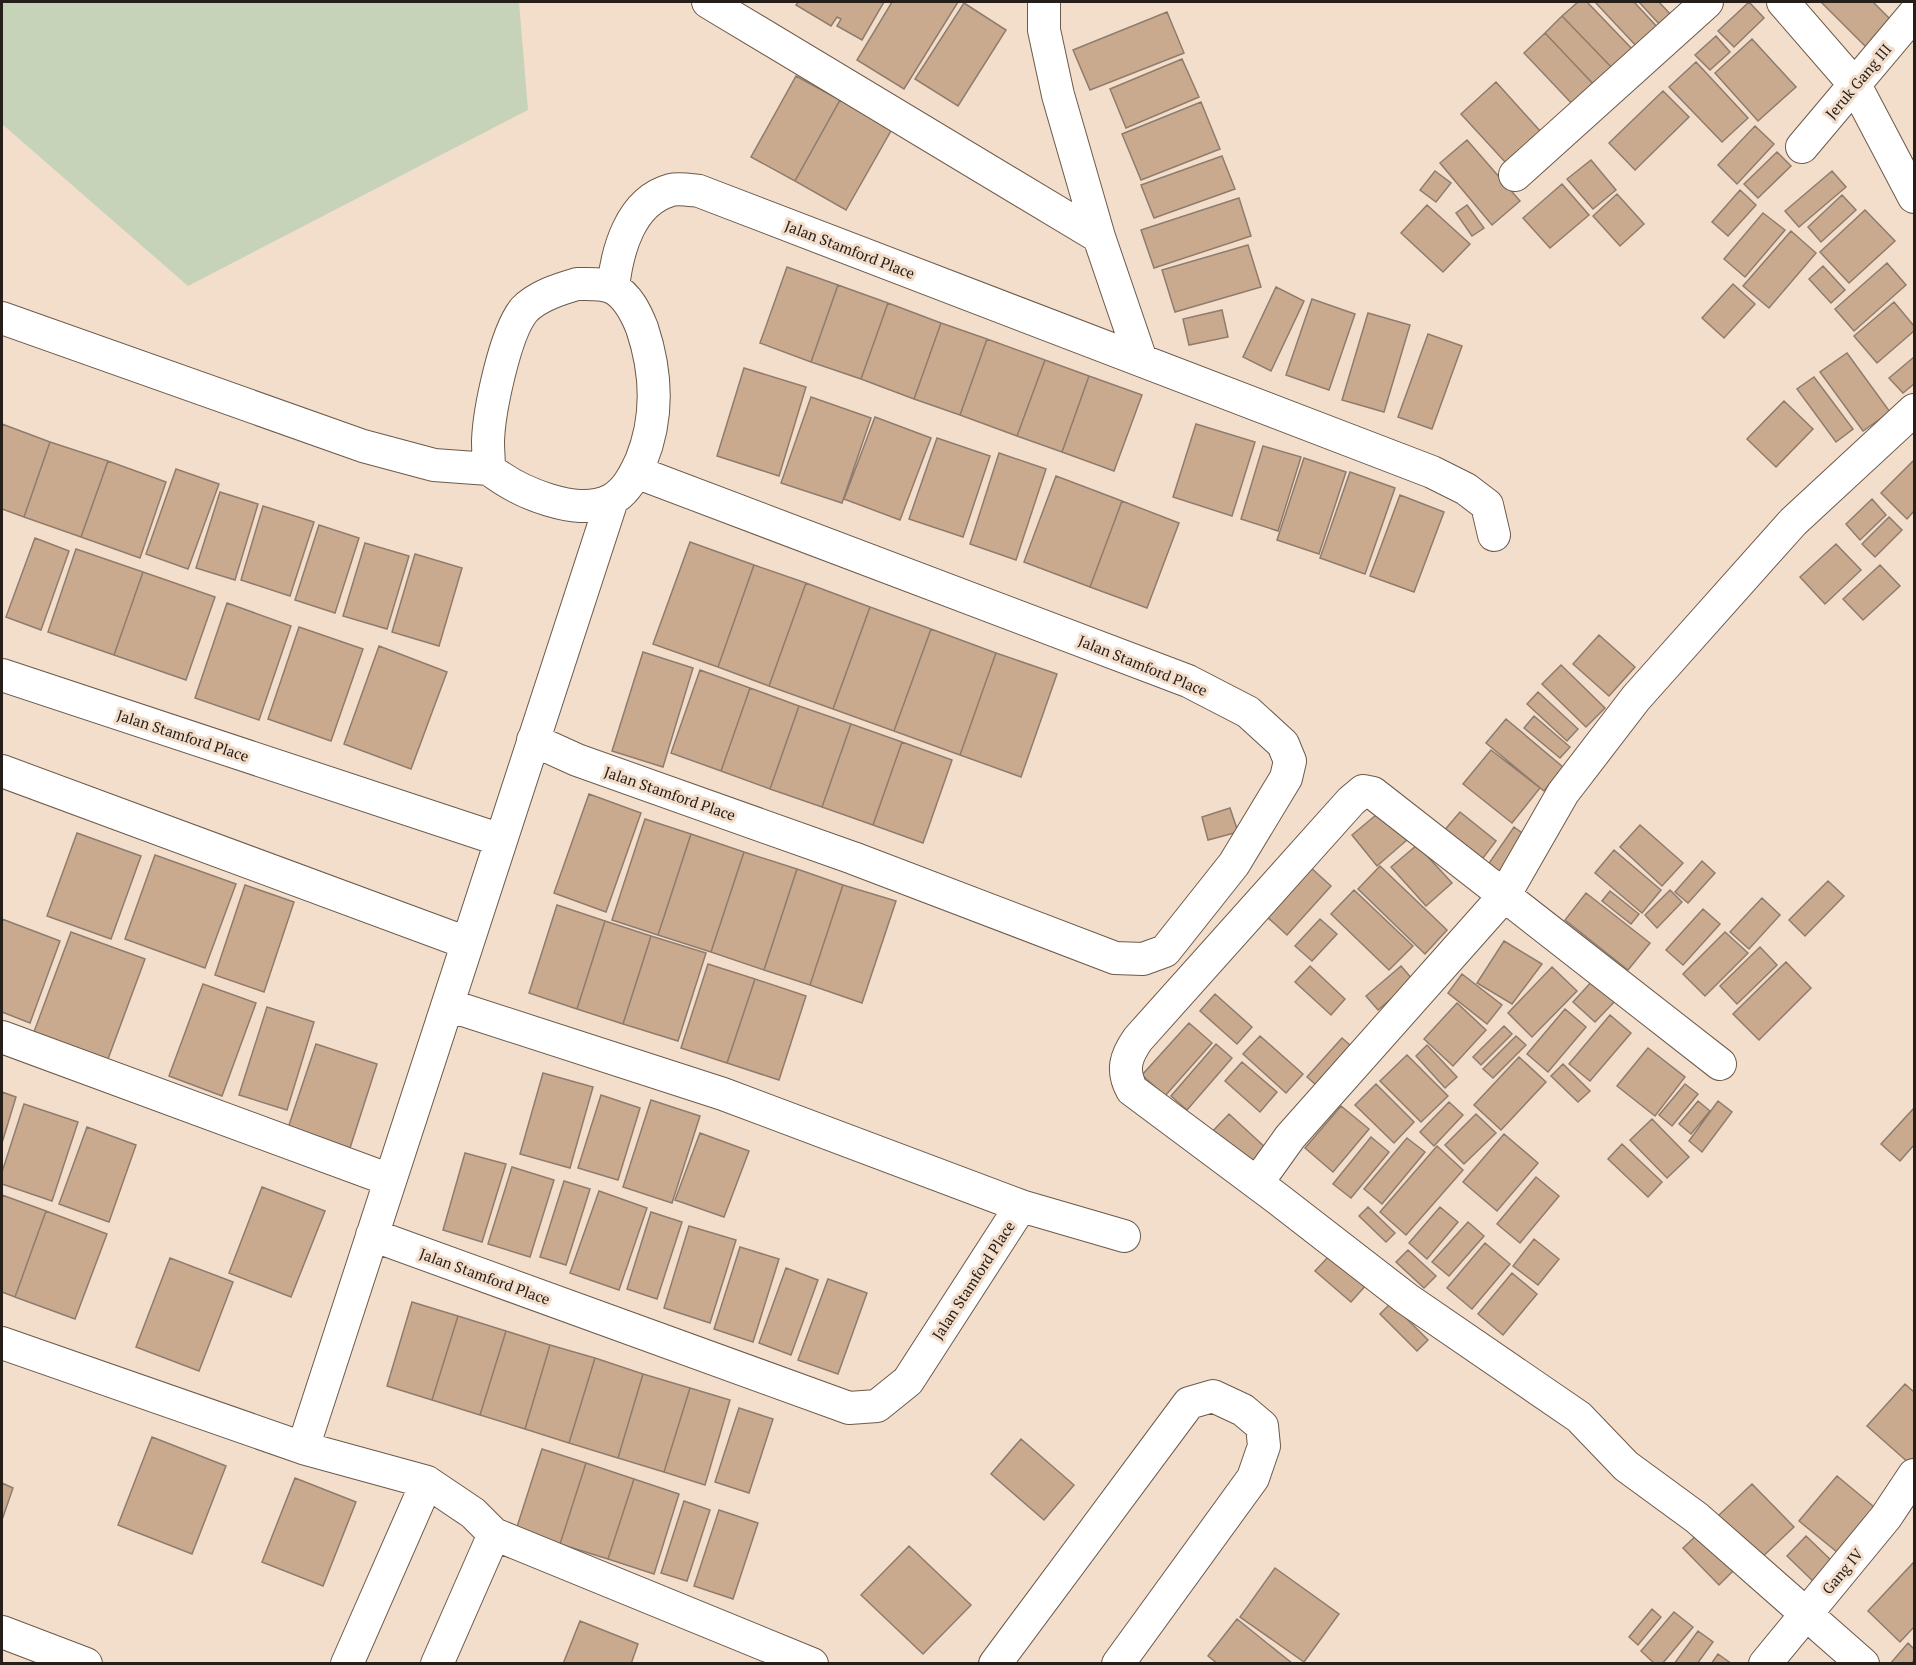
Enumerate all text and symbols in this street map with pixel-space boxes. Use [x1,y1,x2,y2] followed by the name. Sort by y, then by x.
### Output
[1821,39,1895,123] street label: Jeruk Gang III
[782,215,918,283] street label: Jalan Stamford Place
[1075,630,1211,700] street label: Jalan Stamford Place
[114,704,252,766] street label: Jalan Stamford Place
[602,761,738,825] street label: Jalan Stamford Place
[927,1217,1019,1343] street label: Jalan Stamford Place
[417,1243,553,1309] street label: Jalan Stamford Place
[1817,1543,1867,1598] street label: Gang IV

